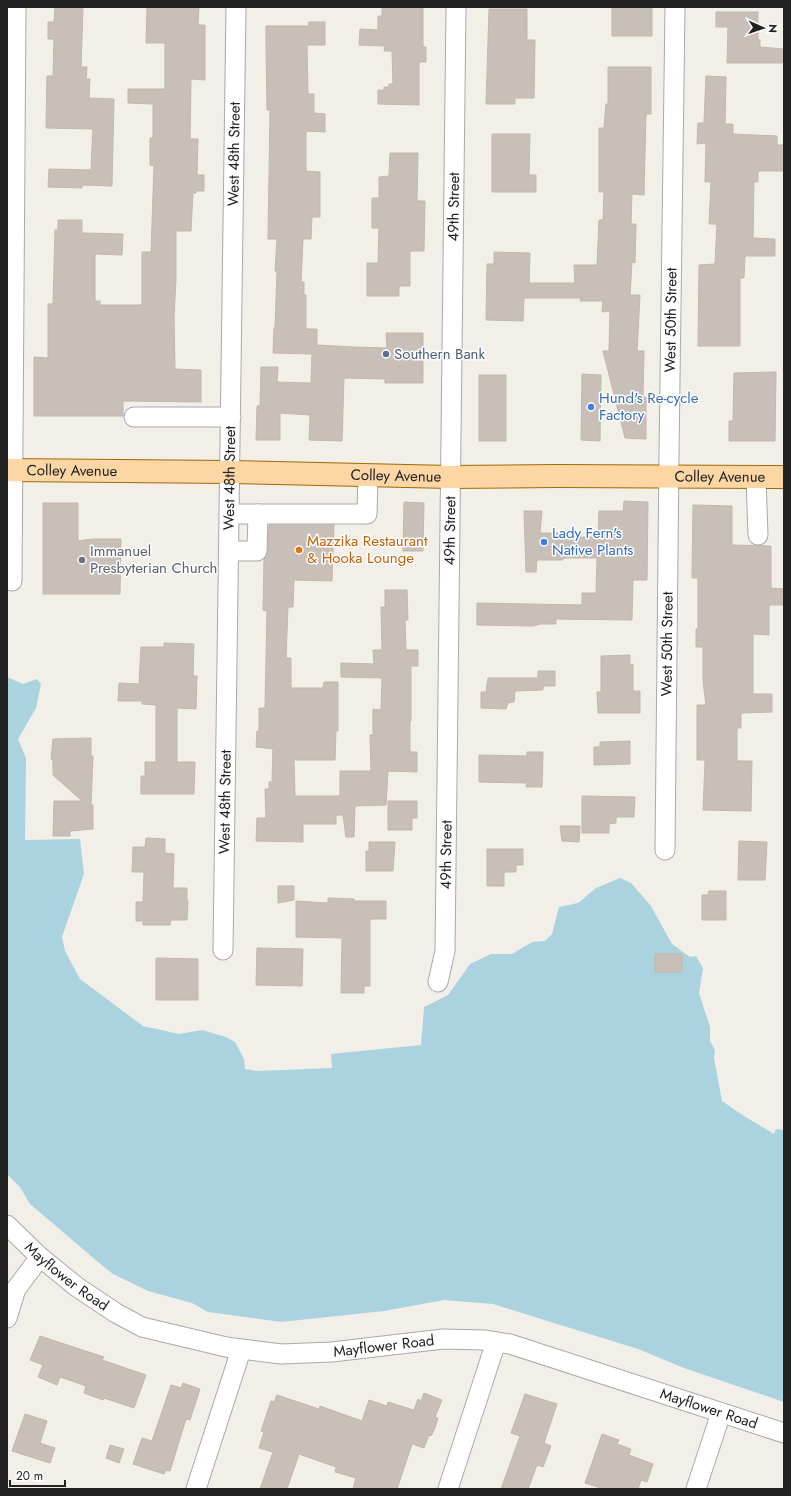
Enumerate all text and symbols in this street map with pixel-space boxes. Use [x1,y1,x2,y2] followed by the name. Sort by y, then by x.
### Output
[743,8,783,48] north arrow
[765,24,781,33] text: N
[222,101,246,206] street label: West 48th Street
[442,172,465,242] street label: 49th Street
[659,267,683,373] street label: West 50th Street
[394,343,485,365] place label: Southern Bank
[381,349,391,359] marker: Southern Bank
[599,387,699,426] place label: Hund's Re-cycle Factory
[586,402,596,412] marker: Hund's Re-cycle Factory
[218,425,241,530] street label: West 48th Street
[26,459,118,482] street label: Colley Avenue
[350,464,442,488] street label: Colley Avenue
[674,466,766,488] street label: Colley Avenue
[438,496,461,566] street label: 49th Street
[552,522,633,561] place label: Lady Fern's Native Plants
[307,530,428,569] place label: Mazzika Restaurant & Hooka Lounge
[539,537,549,547] marker: Lady Fern's Native Plants
[90,540,218,579] place label: Immanuel Presbyterian Church
[294,545,304,555] marker: Mazzika Restaurant & Hooka Lounge
[77,555,87,565] marker: Immanuel Presbyterian Church
[656,591,679,697] street label: West 50th Street
[213,749,237,854] street label: West 48th Street
[435,820,458,890] street label: 49th Street
[20,1237,113,1316] street label: Mayflower Road
[332,1329,435,1363] street label: Mayflower Road
[657,1382,760,1435] street label: Mayflower Road
[10,1462,65,1488] scale bar
[16,1467,43,1485] text: 20 m

